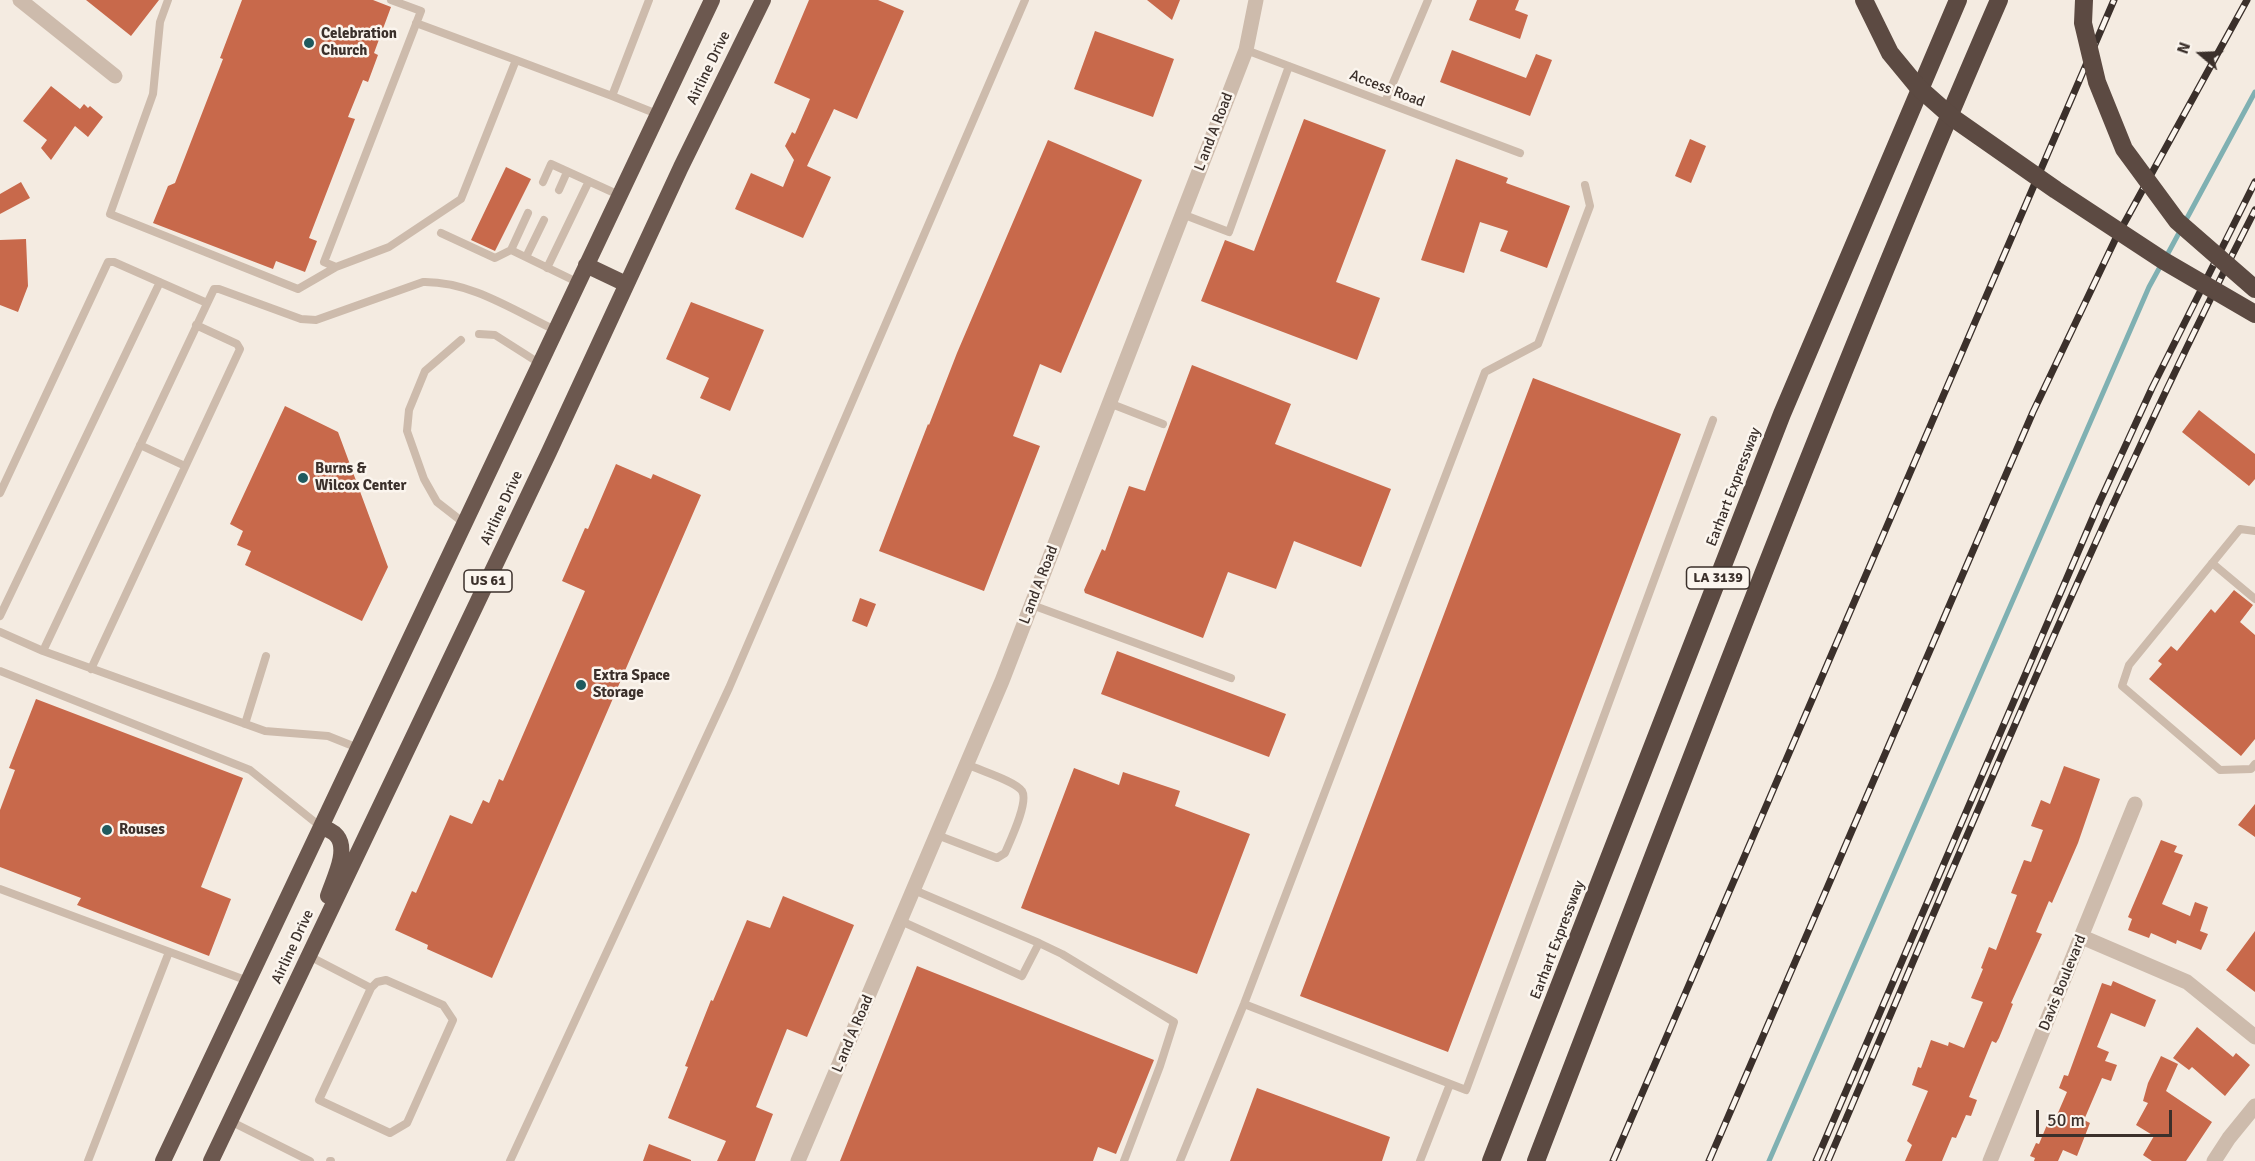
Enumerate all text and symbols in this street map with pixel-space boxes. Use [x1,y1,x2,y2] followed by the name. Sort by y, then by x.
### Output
[2171,24,2231,84] north arrow
[321,25,397,60] place label: Celebration Church
[683,28,735,108] street label: Airline Drive
[302,36,316,50] marker: Celebration Church
[2173,40,2195,57] text: N
[1347,66,1427,112] street label: Access Road
[1191,90,1237,174] street label: L and A Road
[1703,425,1765,549] street label: Earhart Expressway
[315,460,406,495] place label: Burns & Wilcox Center
[477,468,527,548] street label: Airline Drive
[296,471,310,485] marker: Burns & Wilcox Center
[1016,543,1062,627] street label: L and A Road
[1686,567,1750,589] road number: LA 3139
[464,570,512,592] road number: US 61
[593,667,670,702] place label: Extra Space Storage
[574,678,588,692] marker: Extra Space Storage
[119,821,165,839] place label: Rouses
[100,823,114,837] marker: Rouses
[1527,878,1589,1002] street label: Earhart Expressway
[268,907,318,987] street label: Airline Drive
[2036,932,2090,1034] street label: Davis Boulevard
[829,992,877,1076] street label: L and A Road
[2039,1098,2176,1136] scale bar
[2047,1109,2085,1131] text: 50 m

